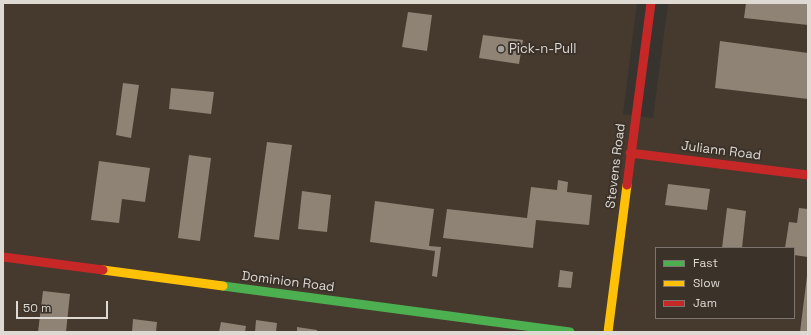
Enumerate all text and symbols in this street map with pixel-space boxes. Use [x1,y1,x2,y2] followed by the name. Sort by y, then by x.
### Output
[509,41,576,57] place label: Pick-n-Pull
[496,44,506,54] marker: Pick-n-Pull
[603,123,629,209] street label: Stevens Road
[680,138,762,164] street label: Juliann Road
[655,247,795,319] legend
[693,255,718,271] text: Fast
[241,269,335,295] street label: Dominion Road
[693,275,720,291] text: Slow
[18,293,110,319] scale bar
[693,295,717,311] text: Jam
[23,300,51,316] text: 50 m

